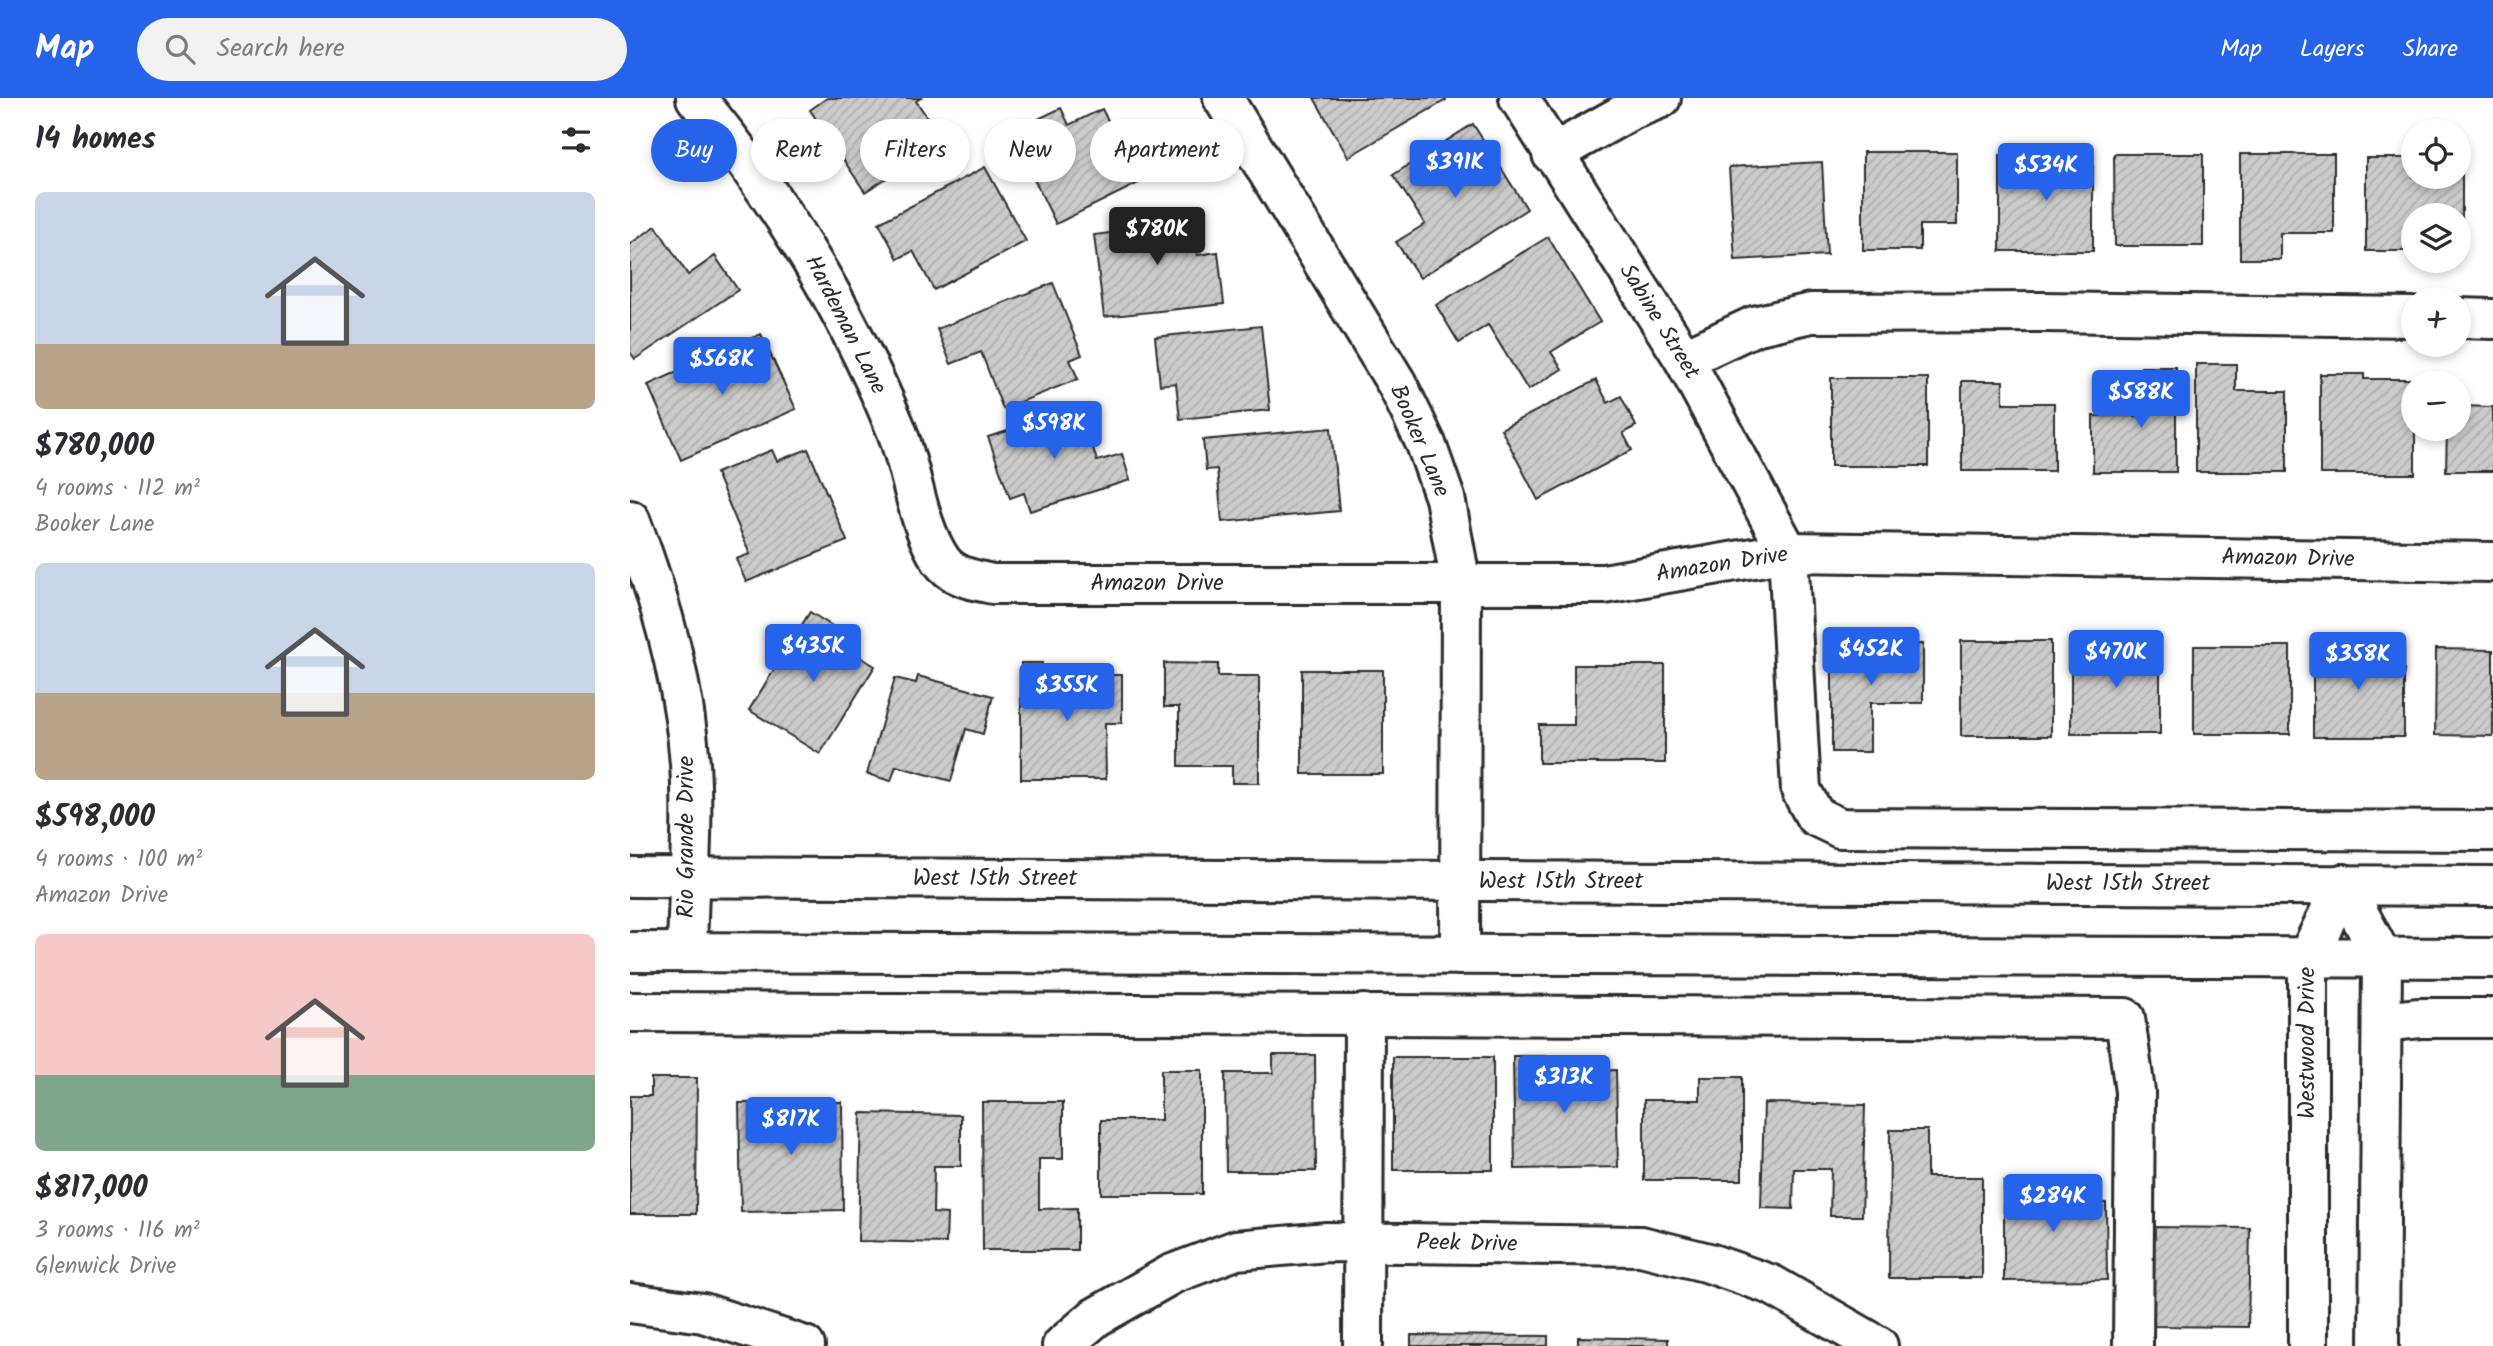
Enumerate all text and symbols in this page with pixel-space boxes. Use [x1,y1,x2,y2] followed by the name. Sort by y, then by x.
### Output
[137,18,627,81] search box
[35,23,95,76] text: Map
[217,28,345,70] text: Search here
[161,30,199,68] icon: search
[2220,30,2262,69] text: Map
[2300,30,2364,69] text: Layers
[2402,30,2458,69] text: Share
[35,116,156,164] text: 14 homes
[651,119,737,182] chip: Buy
[751,119,846,182] chip: Rent
[860,119,970,182] chip: Filters
[984,119,1076,182] chip: New
[1090,119,1244,182] chip: Apartment
[2401,119,2471,441] map controls
[2401,119,2471,189] button: locate
[557,121,595,159] icon: filters
[1406,140,1504,200] pin: $391K
[1997,144,2095,203] pin: $534K
[1426,145,1484,181] text: $391K
[2014,148,2078,184] text: $534K
[2401,203,2471,273] button: layers
[1108,208,1206,267] pin: $780K
[1125,212,1189,248] text: $780K
[252,238,378,364] icon: home
[794,249,896,401] street label: Hardeman Lane
[1609,257,1709,388] street label: Sabine Street
[2401,287,2471,357] button: +
[673,338,771,397] pin: $568K
[689,342,755,378] text: $568K
[2092,370,2190,430] pin: $588K
[2401,371,2471,441] button: −
[2108,375,2174,411] text: $588K
[1379,379,1459,503] street label: Booker Lane
[1005,402,1103,461] pin: $598K
[1022,406,1086,442] text: $598K
[35,423,154,471] text: $780,000
[35,471,200,507] text: 4 rooms · 112 m²
[35,507,154,543] text: Booker Lane
[1653,537,1791,593] street label: Amazon Drive
[2221,540,2355,578] street label: Amazon Drive
[1090,566,1224,602] street label: Amazon Drive
[252,609,378,735] icon: home
[764,624,862,684] pin: $435K
[1822,628,1920,687] pin: $452K
[781,629,845,665] text: $435K
[2067,630,2165,690] pin: $470K
[1838,632,1904,668] text: $452K
[2309,632,2407,692] pin: $358K
[2085,635,2147,671] text: $470K
[2325,637,2391,673] text: $358K
[1018,664,1116,723] pin: $355K
[1035,668,1099,704] text: $355K
[669,756,705,918] street label: Rio Grande Drive
[35,794,155,842] text: $598,000
[35,842,202,878] text: 4 rooms · 100 m²
[913,861,1078,897] street label: West 15th Street
[1479,864,1644,900] street label: West 15th Street
[2046,866,2211,902] street label: West 15th Street
[35,878,168,914] text: Amazon Drive
[2290,967,2326,1119] street label: Westwood Drive
[252,980,378,1106] icon: home
[1515,1056,1613,1115] pin: $313K
[1534,1060,1594,1096] text: $313K
[742,1098,840,1157] pin: $817K
[762,1102,820,1138] text: $817K
[35,1165,148,1213] text: $817,000
[2004,1174,2102,1234] pin: $284K
[2020,1179,2086,1215] text: $284K
[35,1213,200,1249] text: 3 rooms · 116 m²
[1416,1225,1518,1263] street label: Peek Drive
[35,1249,176,1285] text: Glenwick Drive

